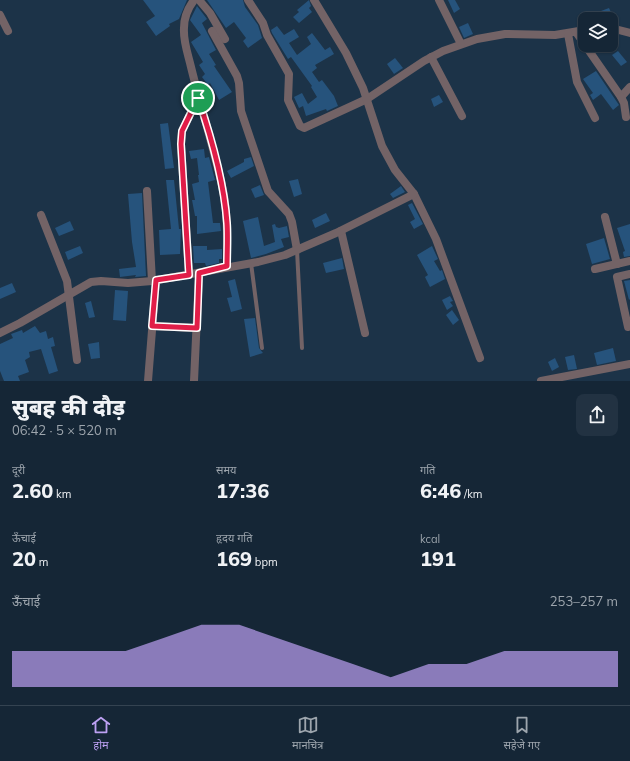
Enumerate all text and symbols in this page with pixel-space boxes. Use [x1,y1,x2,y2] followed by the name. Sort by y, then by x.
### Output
[578,12,618,52] map controls
[578,12,618,52] button: layers
[181,81,215,115] pin
[187,87,209,109] icon: arrive
[12,393,125,421] text: सुबह की दौड़
[576,394,618,436] button: share
[12,422,117,438] text: 06:42 · 5 × 520 m
[12,463,25,477] text: दूरी
[216,463,236,477] text: समय
[420,463,435,477] text: गति
[12,478,53,503] text: 2.60
[216,478,269,503] text: 17:36
[420,478,461,503] text: 6:46
[53,487,71,501] text: km
[461,487,483,501] text: /km
[12,531,36,545] text: ऊँचाई
[216,531,252,545] text: हृदय गति
[420,532,440,546] text: kcal
[12,546,36,571] text: 20
[216,546,252,571] text: 169
[420,546,456,571] text: 191
[36,555,49,569] text: m
[252,555,278,569] text: bpm
[12,593,40,609] text: ऊँचाई
[550,593,618,609] text: 253–257 m
[90,714,112,753] tab: होम
[292,714,323,753] tab: मानचित्र
[503,714,540,753] tab: सहेजे गए

